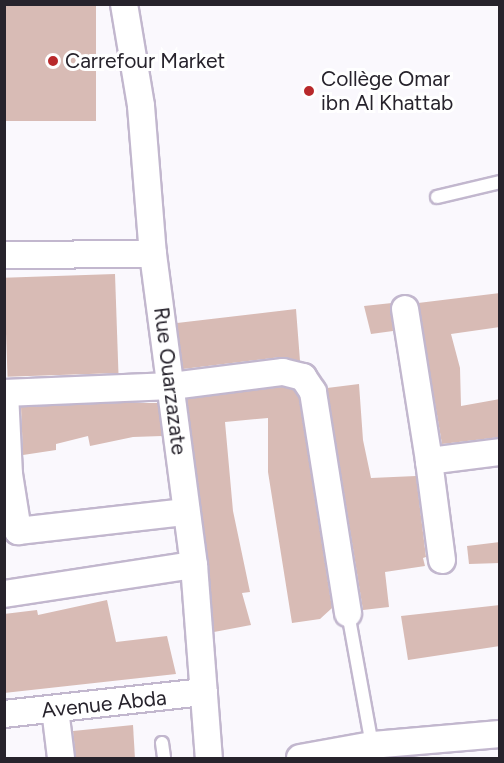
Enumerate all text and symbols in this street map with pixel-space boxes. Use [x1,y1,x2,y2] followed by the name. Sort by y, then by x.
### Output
[65,48,225,74] place label: Carrefour Market
[46,54,60,68] marker: Carrefour Market
[321,66,453,116] place label: Collège Omar ibn Al Khattab
[302,84,316,98] marker: Collège Omar ibn Al Khattab
[148,306,192,456] street label: Rue Ouarzazate
[40,685,168,723] street label: Avenue Abda

